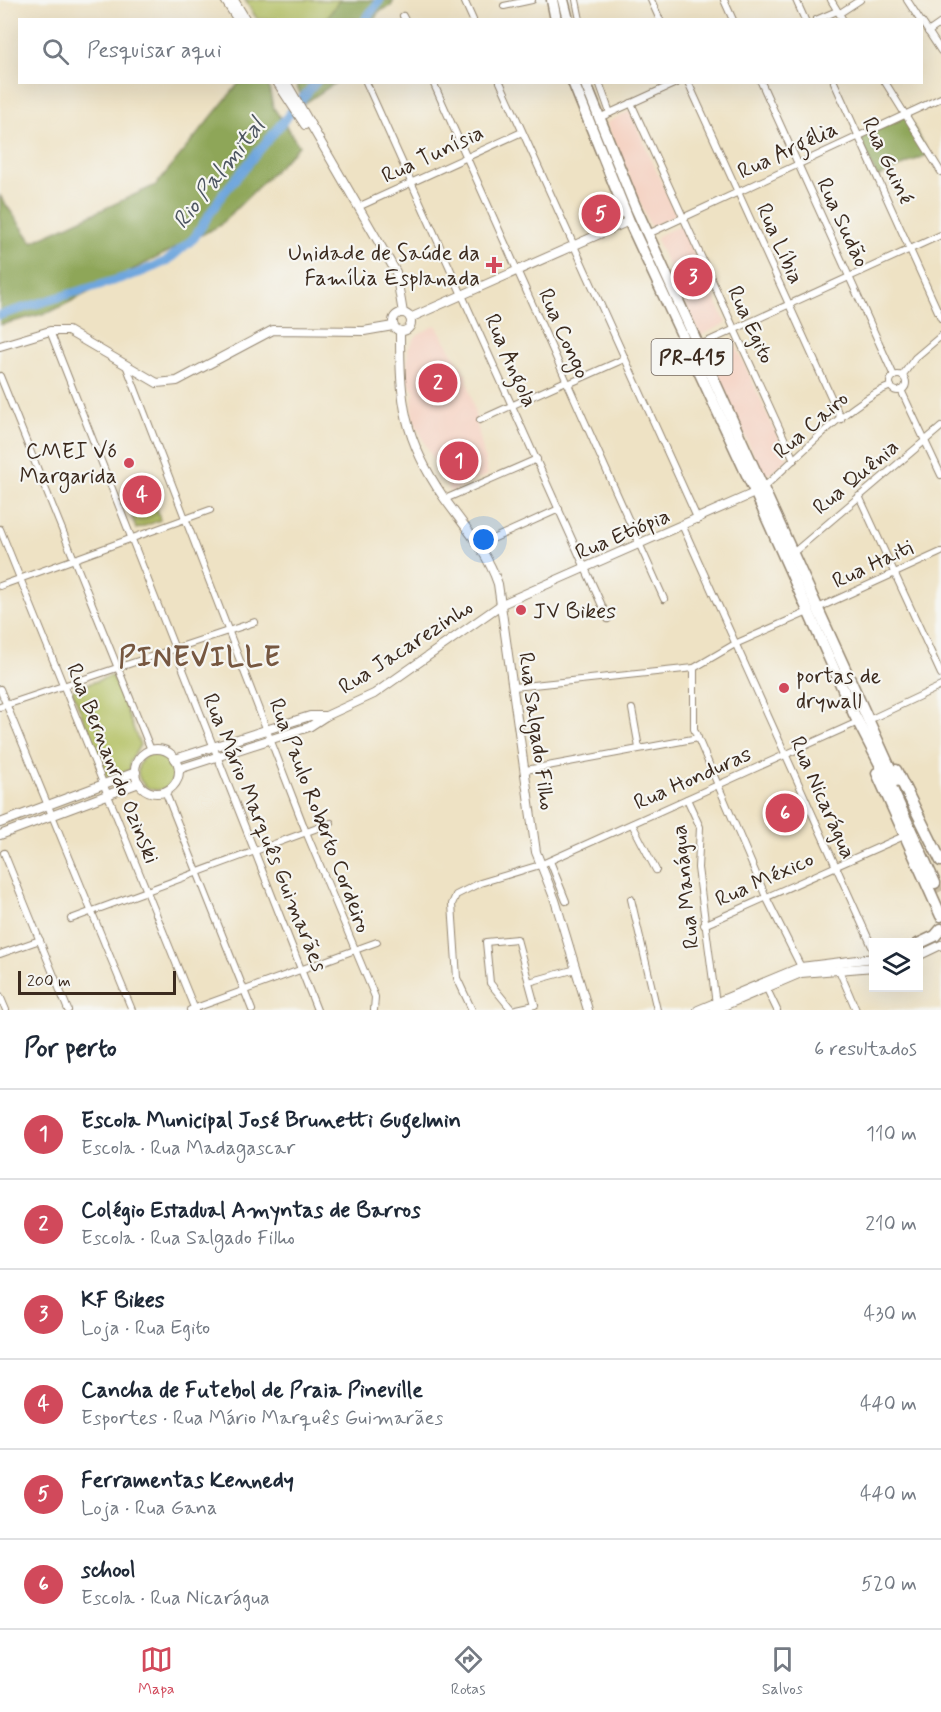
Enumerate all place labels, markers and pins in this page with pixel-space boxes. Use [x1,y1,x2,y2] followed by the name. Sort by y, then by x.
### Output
[582,192,620,236] pin: 5
[288,240,480,293] place label: Unidade de Saúde da Família Esplanada
[674,254,712,300] pin: 3
[485,256,503,274] marker: Unidade de Saúde da Família Esplanada
[418,360,458,406] pin: 2
[20,438,117,494] place label: CMEI Vó Margarida
[440,438,478,484] pin: 1
[122,456,136,470] marker: CMEI Vó Margarida
[122,472,162,518] pin: 4
[533,598,616,626] place label: JV Bikes
[514,603,528,617] marker: JV Bikes
[796,663,881,716] place label: portas de drywall
[777,681,791,695] marker: portas de drywall
[766,790,804,836] pin: 6

